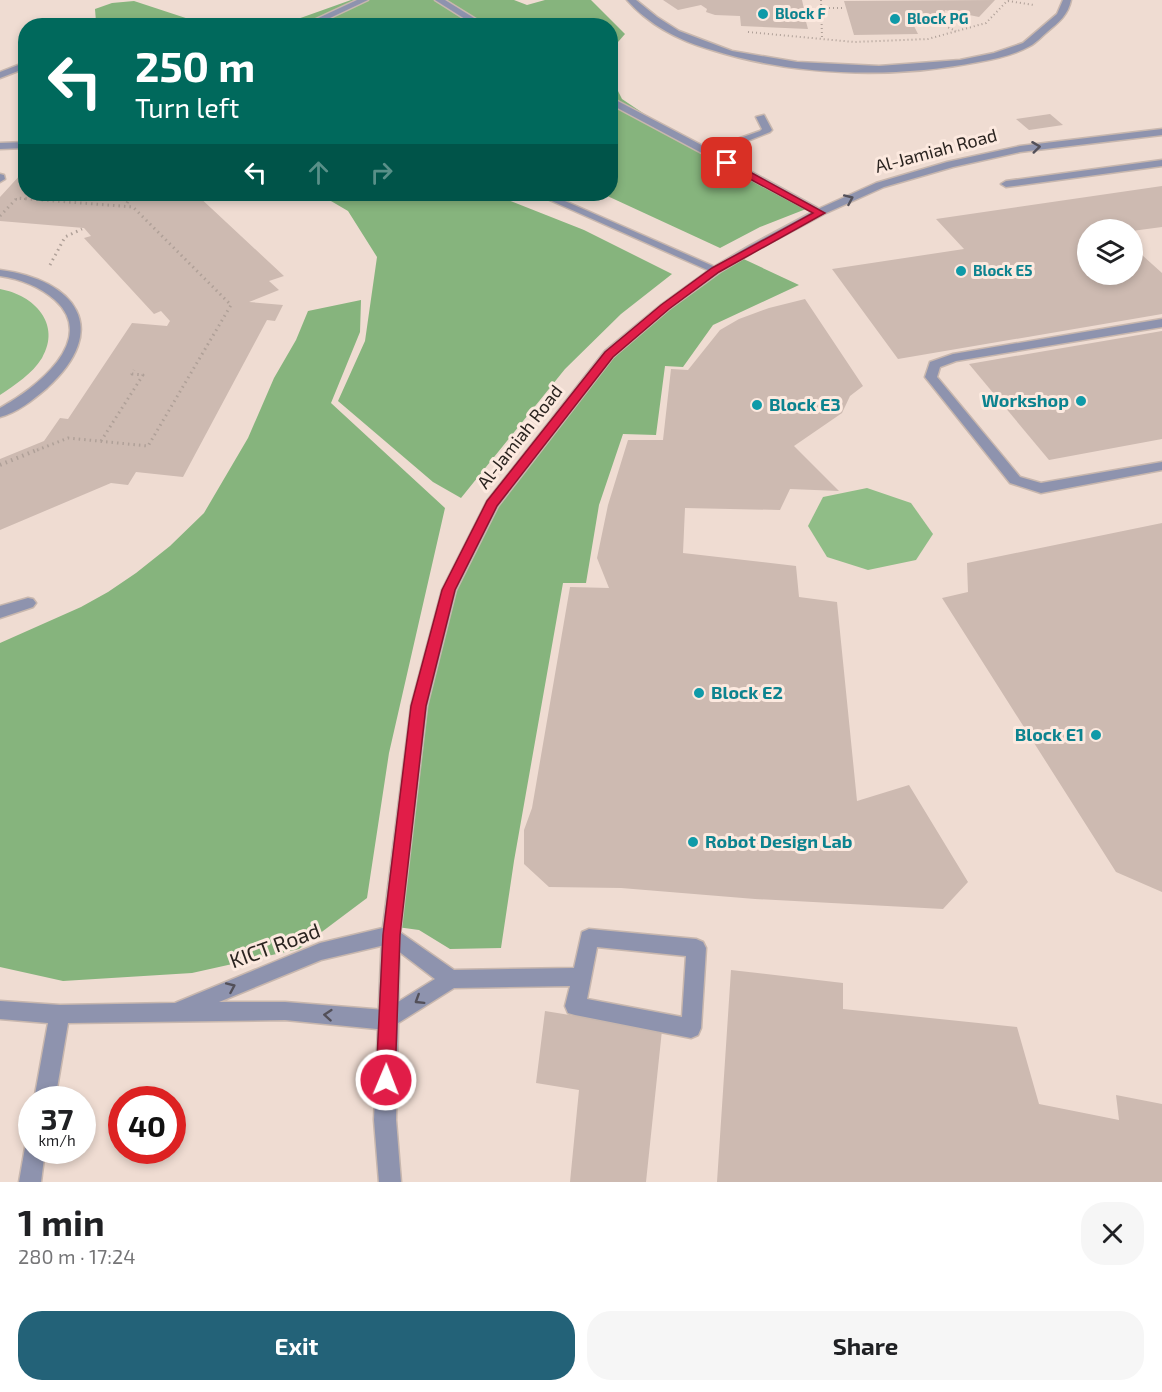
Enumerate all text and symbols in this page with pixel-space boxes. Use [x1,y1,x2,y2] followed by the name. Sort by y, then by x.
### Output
[775,4,826,22] place label: Block F
[756,7,770,21] marker: Block F
[907,9,969,27] place label: Block PG
[888,12,902,26] marker: Block PG
[135,40,255,90] text: 250 m
[36,42,114,120] icon: left
[135,91,239,123] text: Turn left
[872,123,999,177] street label: Al-Jamiah Road
[701,137,752,188] pin
[1032,141,1041,154] one-way arrow
[710,146,743,179] icon: arrive
[239,156,272,189] icon: left
[302,156,335,189] icon: ahead
[365,156,398,189] icon: right
[843,195,854,207] one-way arrow
[1077,219,1143,285] map controls
[1077,219,1143,285] button: layers
[973,261,1033,279] place label: Block E5
[954,264,968,278] marker: Block E5
[472,380,567,493] street label: Al-Jamiah Road
[982,389,1069,411] place label: Workshop
[769,393,841,415] place label: Block E3
[1074,394,1088,408] marker: Workshop
[750,398,764,412] marker: Block E3
[711,681,783,703] place label: Block E2
[692,686,706,700] marker: Block E2
[1015,723,1084,745] place label: Block E1
[1089,728,1103,742] marker: Block E1
[705,830,852,852] place label: Robot Design Lab
[686,835,700,849] marker: Robot Design Lab
[226,917,323,973] street label: KICT Road
[225,982,236,994] one-way arrow
[415,992,425,1004] one-way arrow
[324,1009,333,1022] one-way arrow
[354,1048,418,1112] position arrow
[108,1086,186,1164] speed limit sign: 40
[41,1100,73,1136] text: 37
[38,1131,76,1149] text: km/h
[18,1200,105,1243] text: 1 min
[1081,1202,1144,1265] button: close
[18,1244,136,1268] text: 280 m · 17:24
[18,1311,575,1380] button: Exit
[587,1311,1144,1380] button: Share

